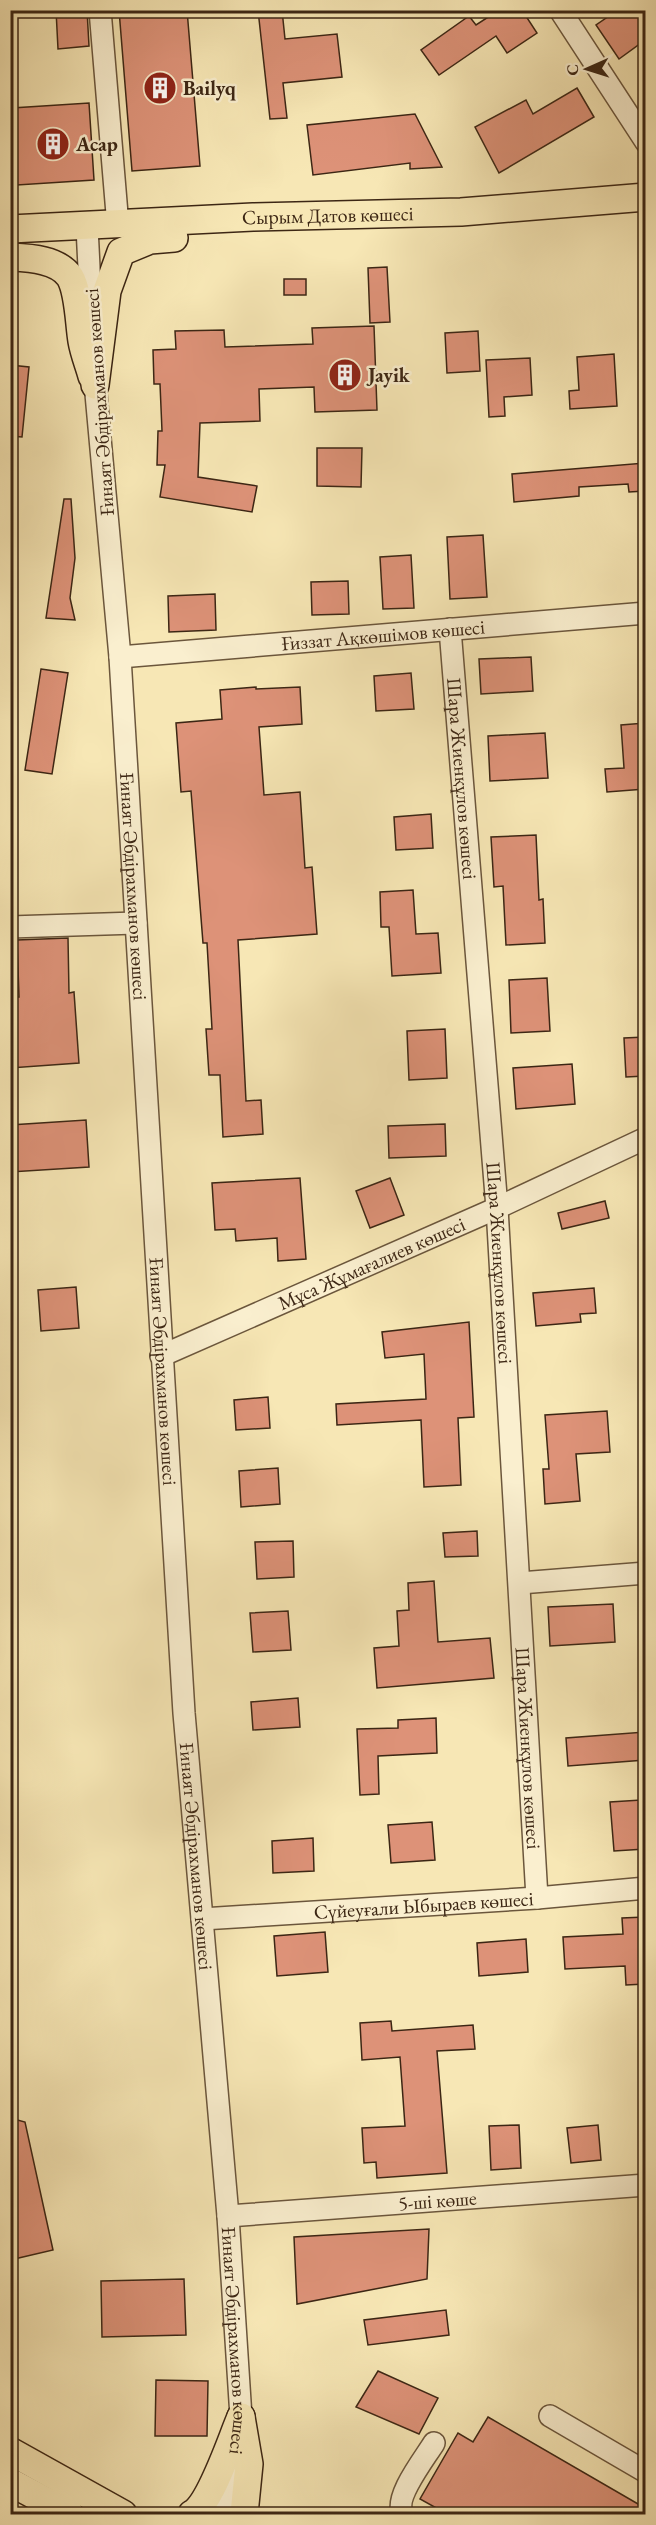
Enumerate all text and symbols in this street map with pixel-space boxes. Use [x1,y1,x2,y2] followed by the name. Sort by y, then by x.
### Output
[557,39,617,99] north arrow
[562,64,583,76] text: С
[142,70,178,106] building icon: Bailyq
[183,75,236,101] place label: Bailyq
[35,126,71,162] building icon: Асар
[75,131,118,157] place label: Асар
[241,200,414,231] street label: Сырым Датов көшесі
[78,287,120,517] street label: Ғинаят Әбдірахманов көшесі
[327,357,363,393] building icon: Jayik
[366,362,411,388] place label: Jayik
[280,614,486,656] street label: Ғиззат Ақкөшімов көшесi
[441,677,483,881] street label: Шара Жиенқұлов көшесі
[114,772,154,1001] street label: Ғинаят Әбдірахманов көшесі
[480,1161,519,1365] street label: Шара Жиенқұлов көшесі
[274,1211,469,1316] street label: Мұса Жұмағалиев көшесі
[143,1257,183,1486] street label: Ғинаят Әбдірахманов көшесі
[509,1646,547,1850] street label: Шара Жиенқұлов көшесі
[174,1742,219,1971] street label: Ғинаят Әбдірахманов көшесі
[313,1885,534,1925] street label: Сүйеуғали Ыбыраев көшесi
[397,2185,478,2216] street label: 5-шi көше
[216,2226,254,2456] street label: Ғинаят Әбдірахманов көшесі

